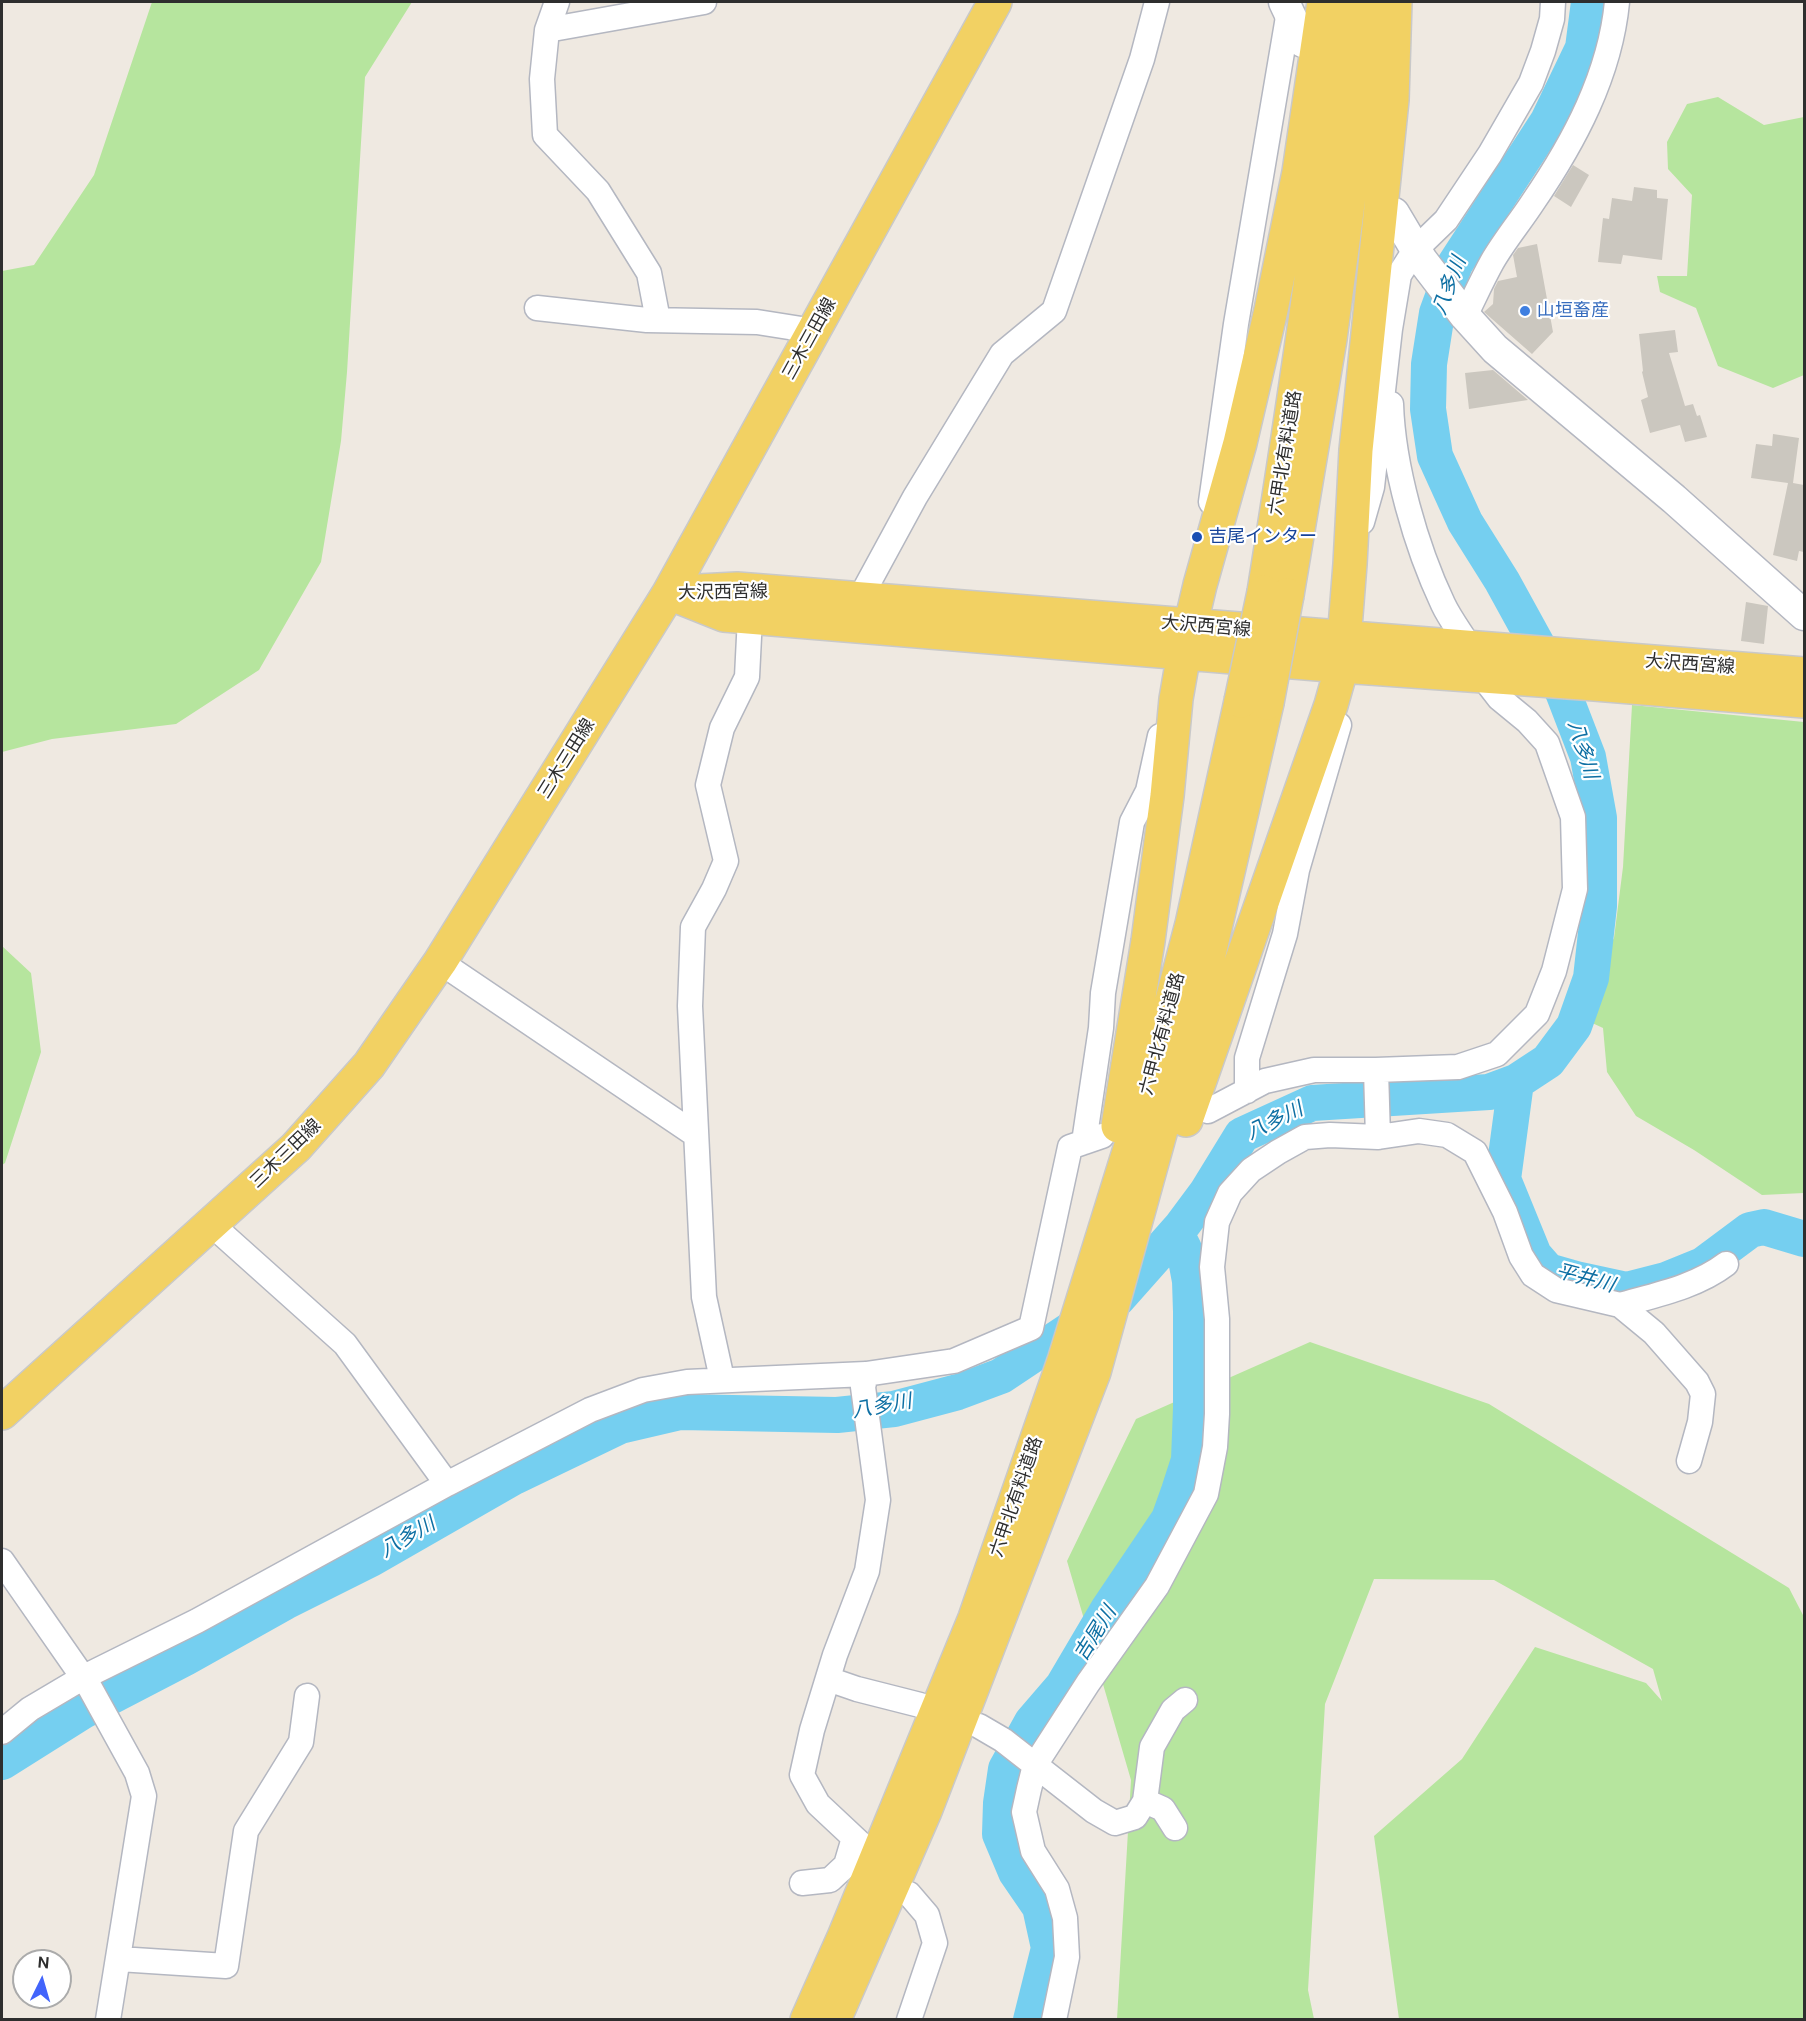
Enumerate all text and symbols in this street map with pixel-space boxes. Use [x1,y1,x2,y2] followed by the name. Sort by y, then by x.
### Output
[1428,254,1472,318] water label: 八多川
[779,294,841,384] street label: 三木三田線
[1537,300,1609,322] place label: 山垣畜産
[1518,304,1532,318] marker: 山垣畜産
[1265,389,1307,517] street label: 六甲北有料道路
[1209,526,1317,548] place label: 吉尾インター
[1190,530,1204,544] marker: 吉尾インター
[678,581,768,605] street label: 大沢西宮線
[1160,612,1252,642] street label: 大沢西宮線
[1644,651,1736,679] street label: 大沢西宮線
[534,715,600,803] street label: 三木三田線
[1562,718,1602,782] water label: 八多川
[1136,970,1190,1098] street label: 六甲北有料道路
[1243,1098,1307,1146] water label: 八多川
[246,1115,326,1193] street label: 三木三田線
[1553,1260,1617,1298] water label: 平井川
[850,1390,914,1424] water label: 八多川
[986,1434,1048,1560] street label: 六甲北有料道路
[376,1513,440,1563] water label: 八多川
[1070,1602,1122,1666] water label: 吉尾川
[12,1949,72,2009] north arrow
[37,1952,50,1974] text: N

